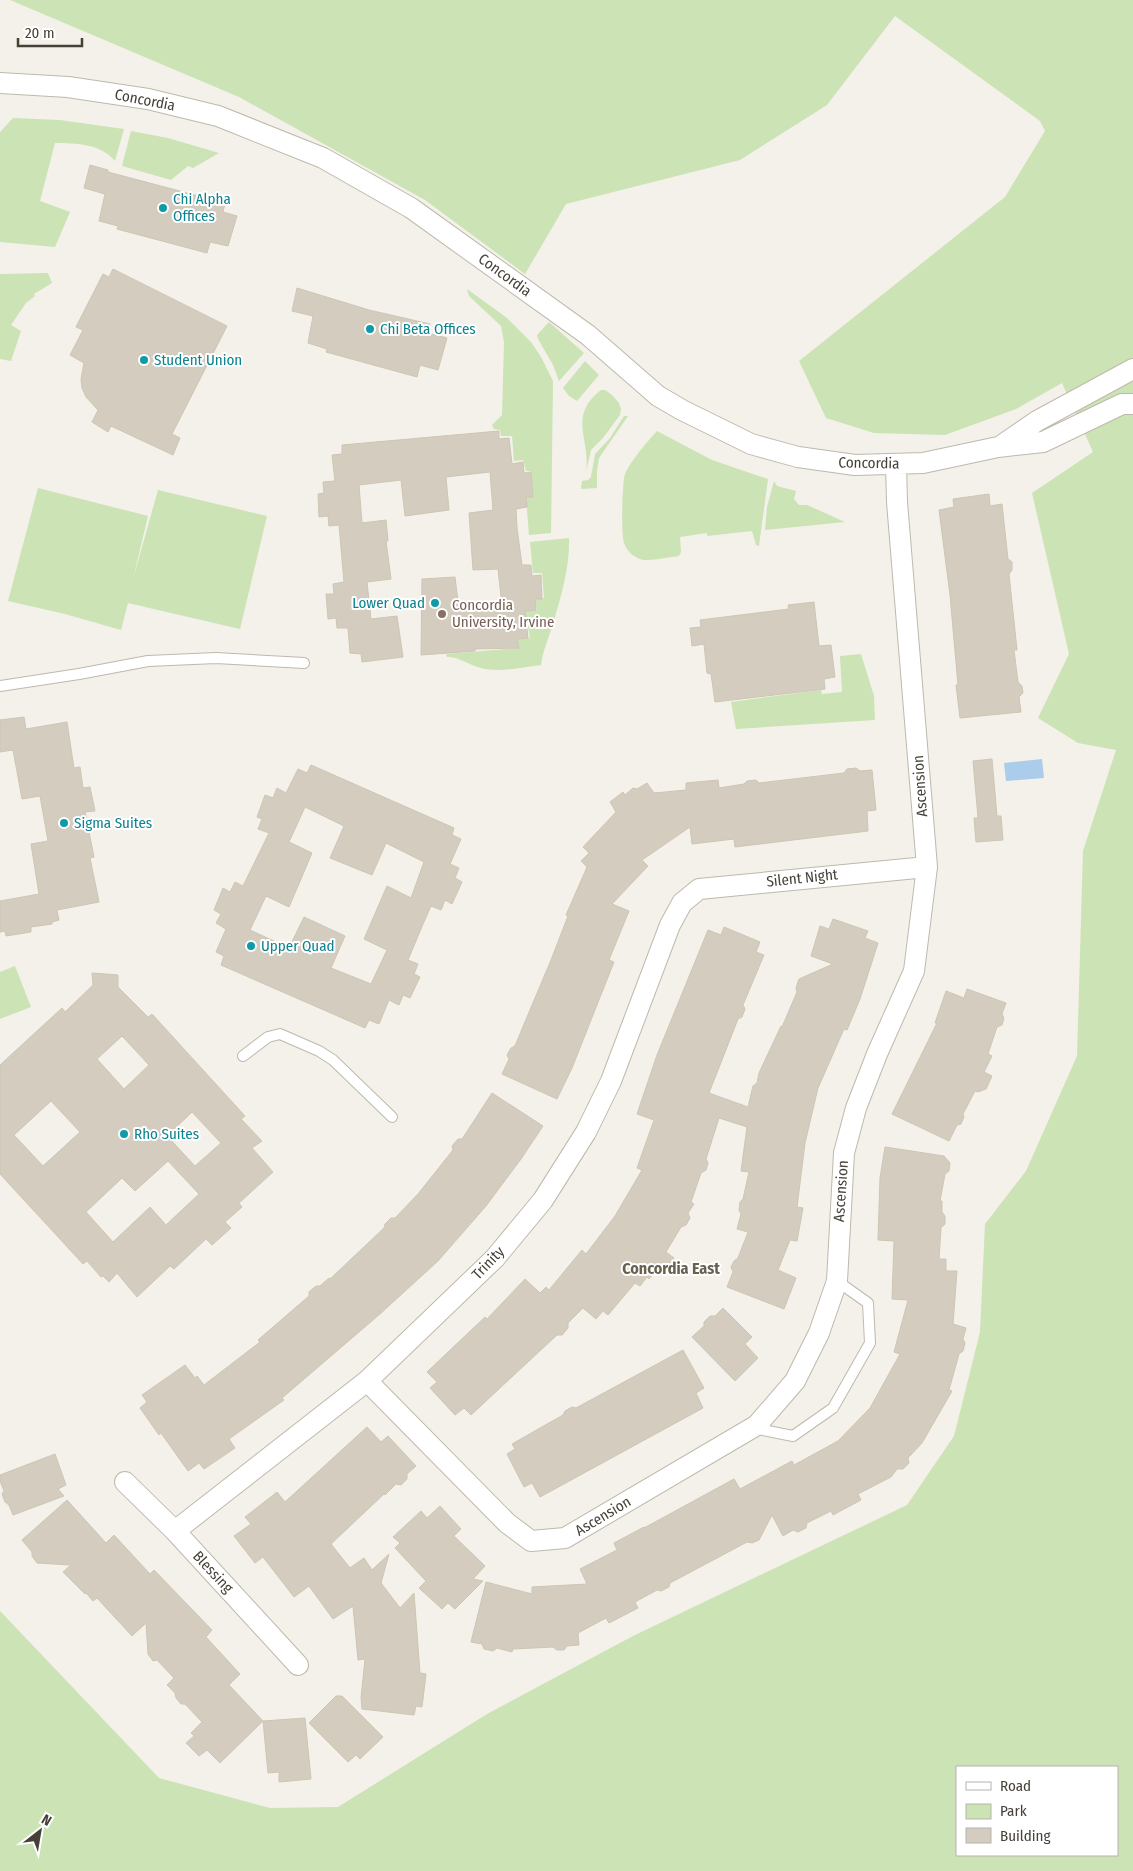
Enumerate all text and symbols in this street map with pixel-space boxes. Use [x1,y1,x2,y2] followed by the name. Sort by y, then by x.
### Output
[18,15,81,47] scale bar
[25,24,55,42] text: 20 m
[113,85,177,115] street label: Concordia
[173,190,231,225] place label: Chi Alpha Offices
[157,202,169,214] marker: Chi Alpha Offices
[475,250,535,300] street label: Concordia
[380,320,476,338] place label: Chi Beta Offices
[364,323,376,335] marker: Chi Beta Offices
[154,351,242,369] place label: Student Union
[138,354,150,366] marker: Student Union
[838,453,900,473] street label: Concordia
[352,594,425,612] place label: Lower Quad
[452,596,554,631] place label: Concordia University, Irvine
[429,597,441,609] marker: Lower Quad
[436,608,448,620] marker: Concordia University, Irvine
[909,755,931,817] street label: Ascension
[74,814,152,832] place label: Sigma Suites
[58,817,70,829] marker: Sigma Suites
[765,865,839,891] street label: Silent Night
[261,937,335,955] place label: Upper Quad
[245,940,257,952] marker: Upper Quad
[134,1125,199,1143] place label: Rho Suites
[118,1128,130,1140] marker: Rho Suites
[830,1160,852,1222] street label: Ascension
[468,1243,508,1283] street label: Trinity
[622,1259,720,1278] district label: Concordia East
[572,1492,634,1540] street label: Ascension
[189,1547,237,1597] street label: Blessing
[956,1766,1118,1856] legend
[1000,1777,1031,1795] text: Road
[1000,1802,1027,1820] text: Park
[15,1806,65,1856] north arrow
[38,1811,54,1830] text: N
[1000,1827,1051,1845] text: Building

